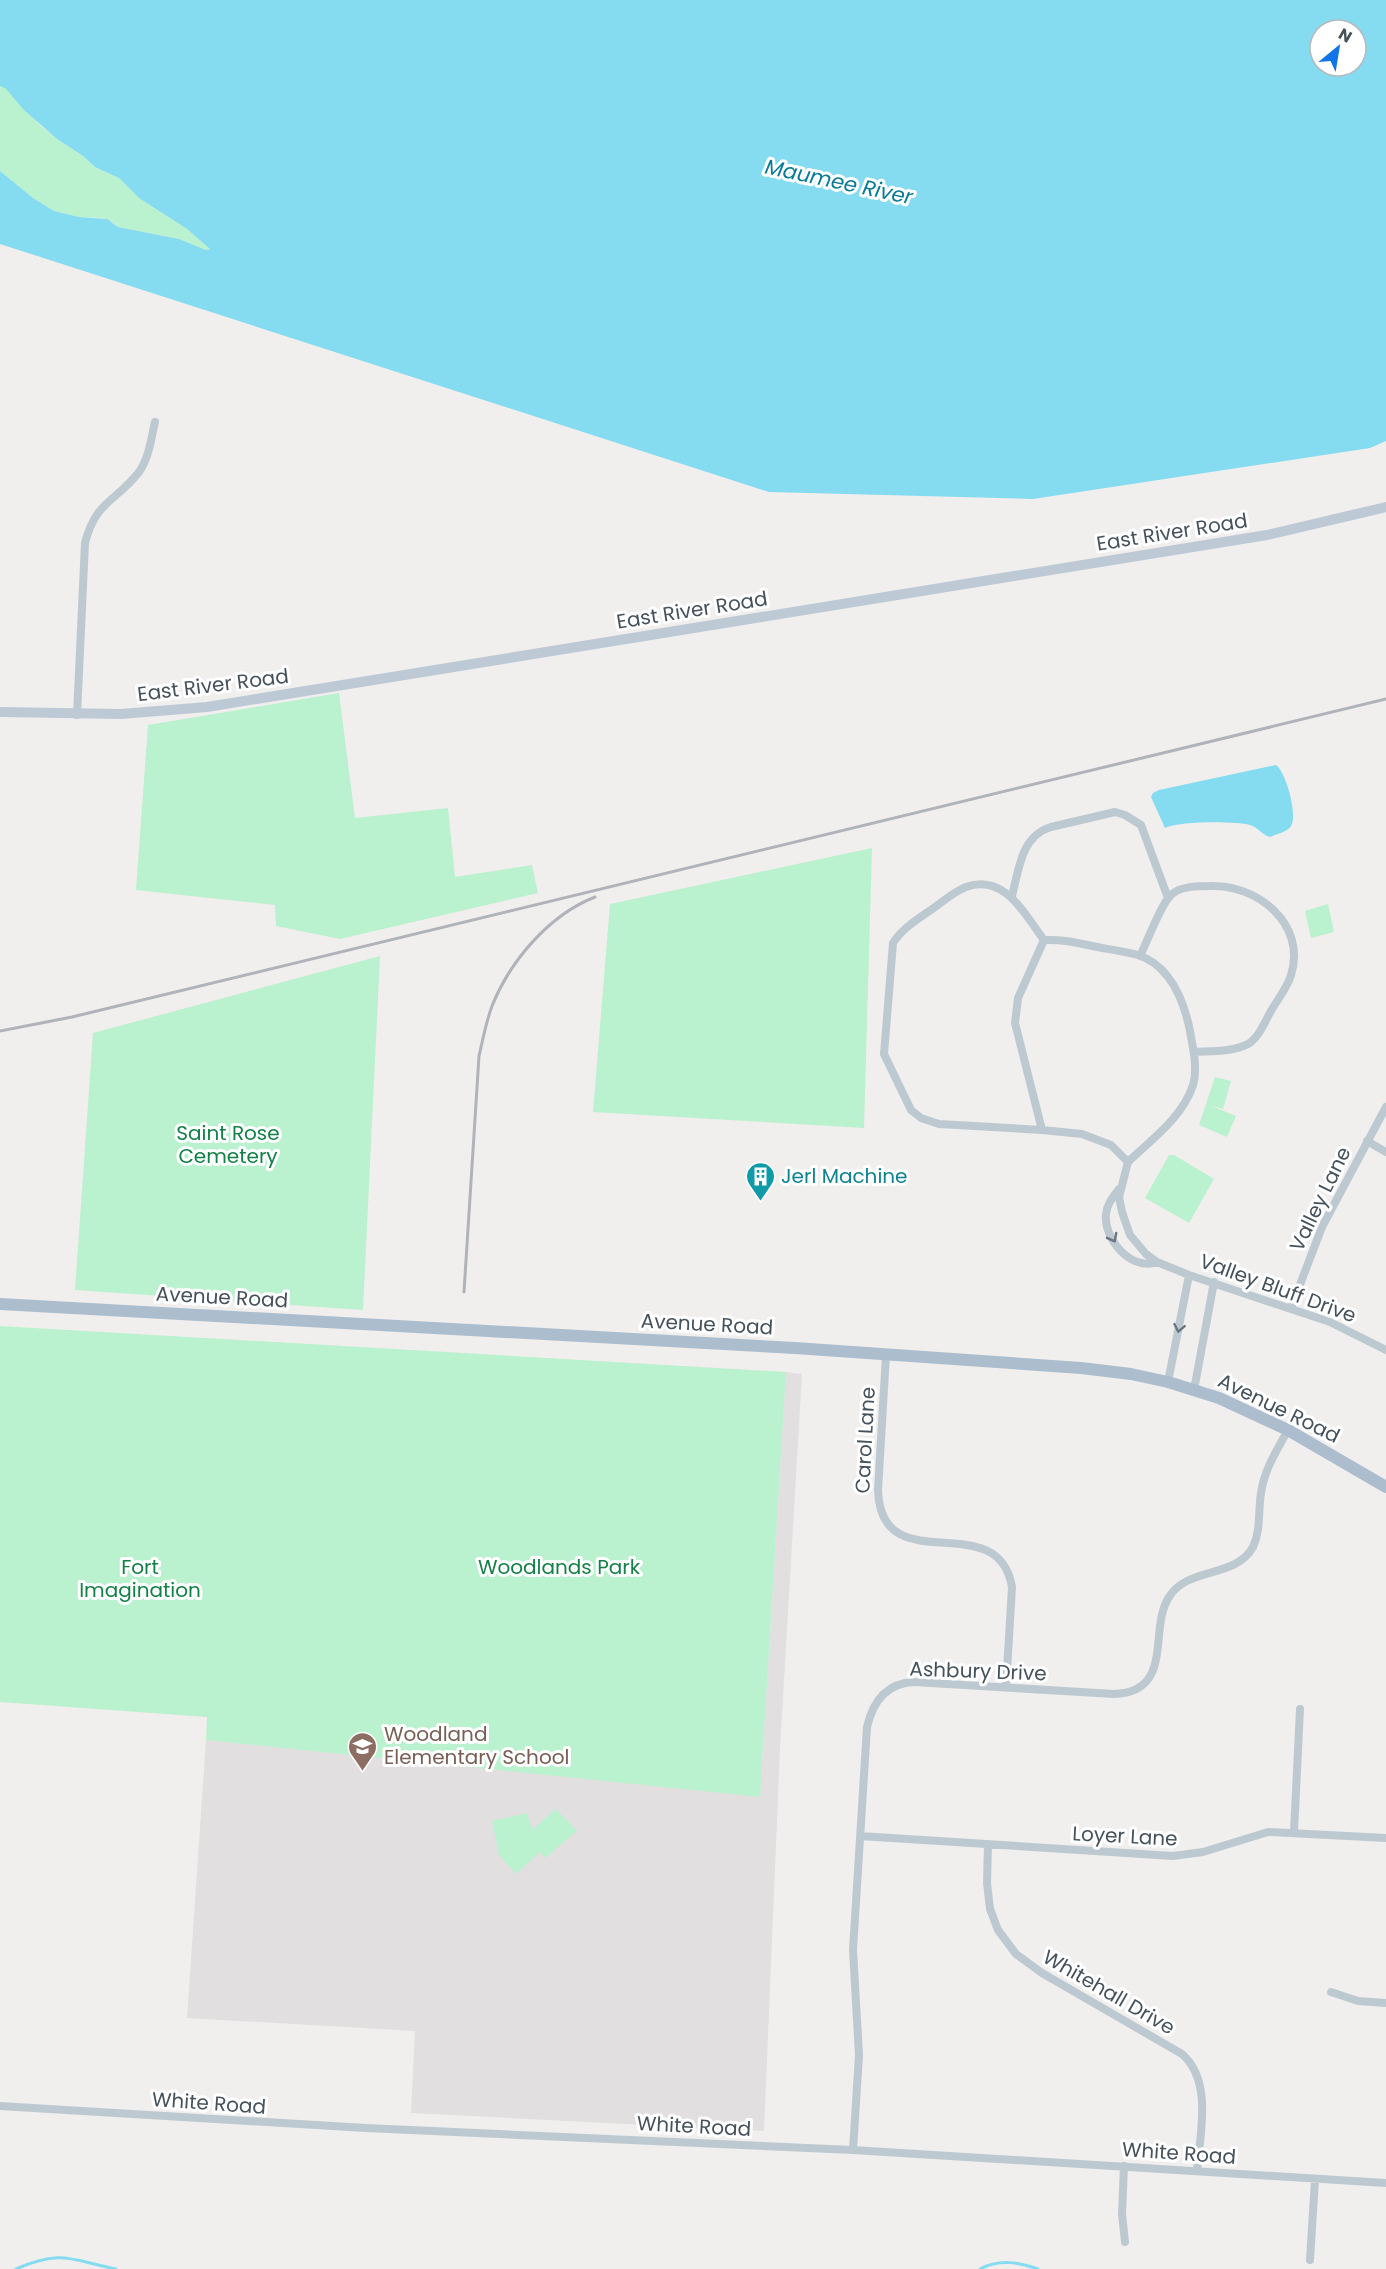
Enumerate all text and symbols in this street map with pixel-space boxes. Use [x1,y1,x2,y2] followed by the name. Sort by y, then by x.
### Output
[1308,18,1368,78] north arrow
[1334,22,1356,48] text: N
[763,152,917,212] water label: Maumee River
[1095,506,1249,558] street label: East River Road
[615,584,769,636] street label: East River Road
[136,662,290,708] street label: East River Road
[176,1119,280,1170] park label: Saint Rose Cemetery
[1283,1142,1357,1256] street label: Valley Lane
[744,1160,776,1202] building icon: Jerl Machine
[781,1162,908,1190] place label: Jerl Machine
[1106,1232,1118,1243] one-way arrow
[1196,1247,1360,1329] street label: Valley Bluff Drive
[155,1280,289,1314] street label: Avenue Road
[640,1307,774,1341] street label: Avenue Road
[1173,1323,1186,1333] one-way arrow
[1213,1366,1345,1450] street label: Avenue Road
[848,1386,882,1494] street label: Carol Lane
[79,1553,201,1604] park label: Fort Imagination
[478,1553,641,1581] park label: Woodlands Park
[909,1655,1047,1687] street label: Ashbury Drive
[384,1720,569,1771] place label: Woodland Elementary School
[347,1730,379,1772] school or university icon: Woodland Elementary School
[1072,1819,1178,1853] street label: Loyer Lane
[1038,1943,1180,2041] street label: Whitehall Drive
[151,2085,267,2121] street label: White Road
[636,2109,752,2143] street label: White Road
[1121,2135,1237,2171] street label: White Road

